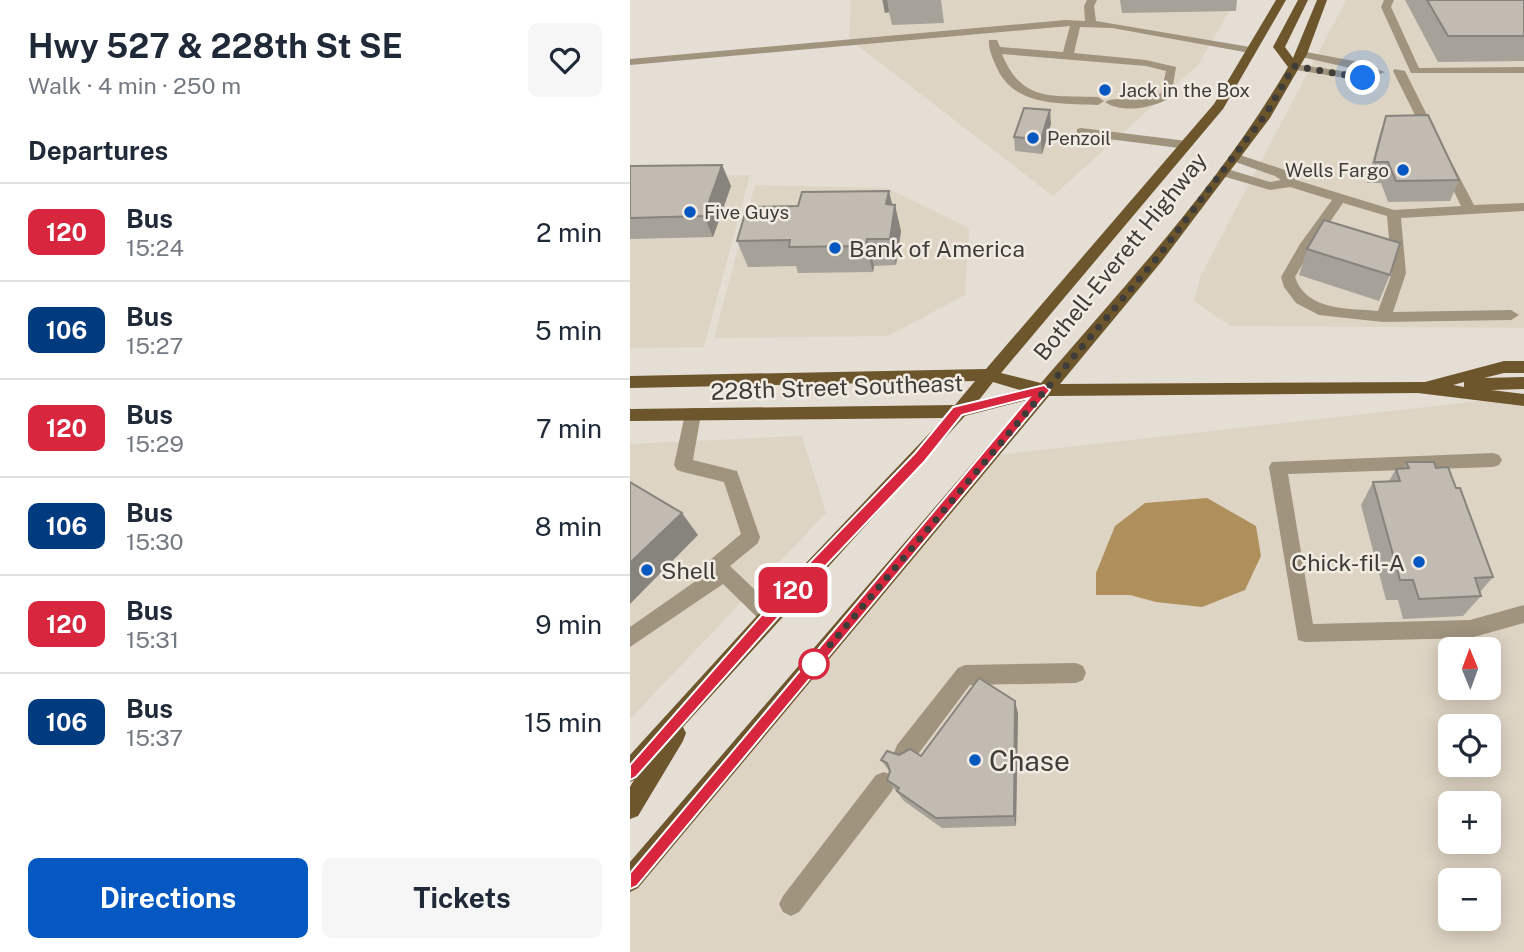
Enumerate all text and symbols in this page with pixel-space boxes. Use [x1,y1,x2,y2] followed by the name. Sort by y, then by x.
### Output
[528,23,602,97] button: heart
[28,27,403,65] text: Hwy 527 & 228th St SE
[1345,60,1380,95] your location
[28,72,241,99] text: Walk · 4 min · 250 m
[1119,79,1250,101] place label: Jack in the Box
[1097,82,1113,98] marker: Jack in the Box
[1047,127,1111,149] place label: Penzoil
[1025,130,1041,146] marker: Penzoil
[28,135,168,166] text: Departures
[1028,147,1212,365] street label: Bothell-Everett Highway
[1285,159,1389,181] place label: Wells Fargo
[1395,162,1411,178] marker: Wells Fargo
[704,201,789,223] place label: Five Guys
[126,203,173,234] text: Bus
[682,204,698,220] marker: Five Guys
[536,217,602,248] text: 2 min
[46,218,87,246] text: 120
[126,234,184,261] text: 15:24
[849,235,1025,262] place label: Bank of America
[827,240,843,256] marker: Bank of America
[126,301,173,332] text: Bus
[535,315,602,346] text: 5 min
[46,316,87,344] text: 106
[126,332,183,359] text: 15:27
[710,369,964,405] street label: 228th Street Southeast
[126,399,173,430] text: Bus
[536,413,602,444] text: 7 min
[46,414,87,442] text: 120
[126,430,184,457] text: 15:29
[126,497,173,528] text: Bus
[535,511,602,542] text: 8 min
[46,512,87,540] text: 106
[126,528,184,555] text: 15:30
[1291,549,1405,576] place label: Chick-fil-A
[1411,554,1427,570] marker: Chick-fil-A
[661,557,716,584] place label: Shell
[639,562,655,578] marker: Shell
[753,567,833,613] line badge: 120
[773,576,813,604] text: 120
[126,595,173,626] text: Bus
[535,609,602,640] text: 9 min
[46,610,87,638] text: 120
[126,626,179,653] text: 15:31
[1438,637,1502,700] north arrow
[1438,637,1501,931] map controls
[799,649,829,679] unlabelled marker
[126,693,173,724] text: Bus
[524,707,602,738] text: 15 min
[46,708,87,736] text: 106
[1438,714,1501,777] button: locate
[126,724,183,751] text: 15:37
[989,744,1070,777] place label: Chase
[967,752,983,768] marker: Chase
[1438,791,1501,854] button: +
[28,858,308,938] button: Directions
[322,858,602,938] button: Tickets
[1438,868,1501,931] button: −

